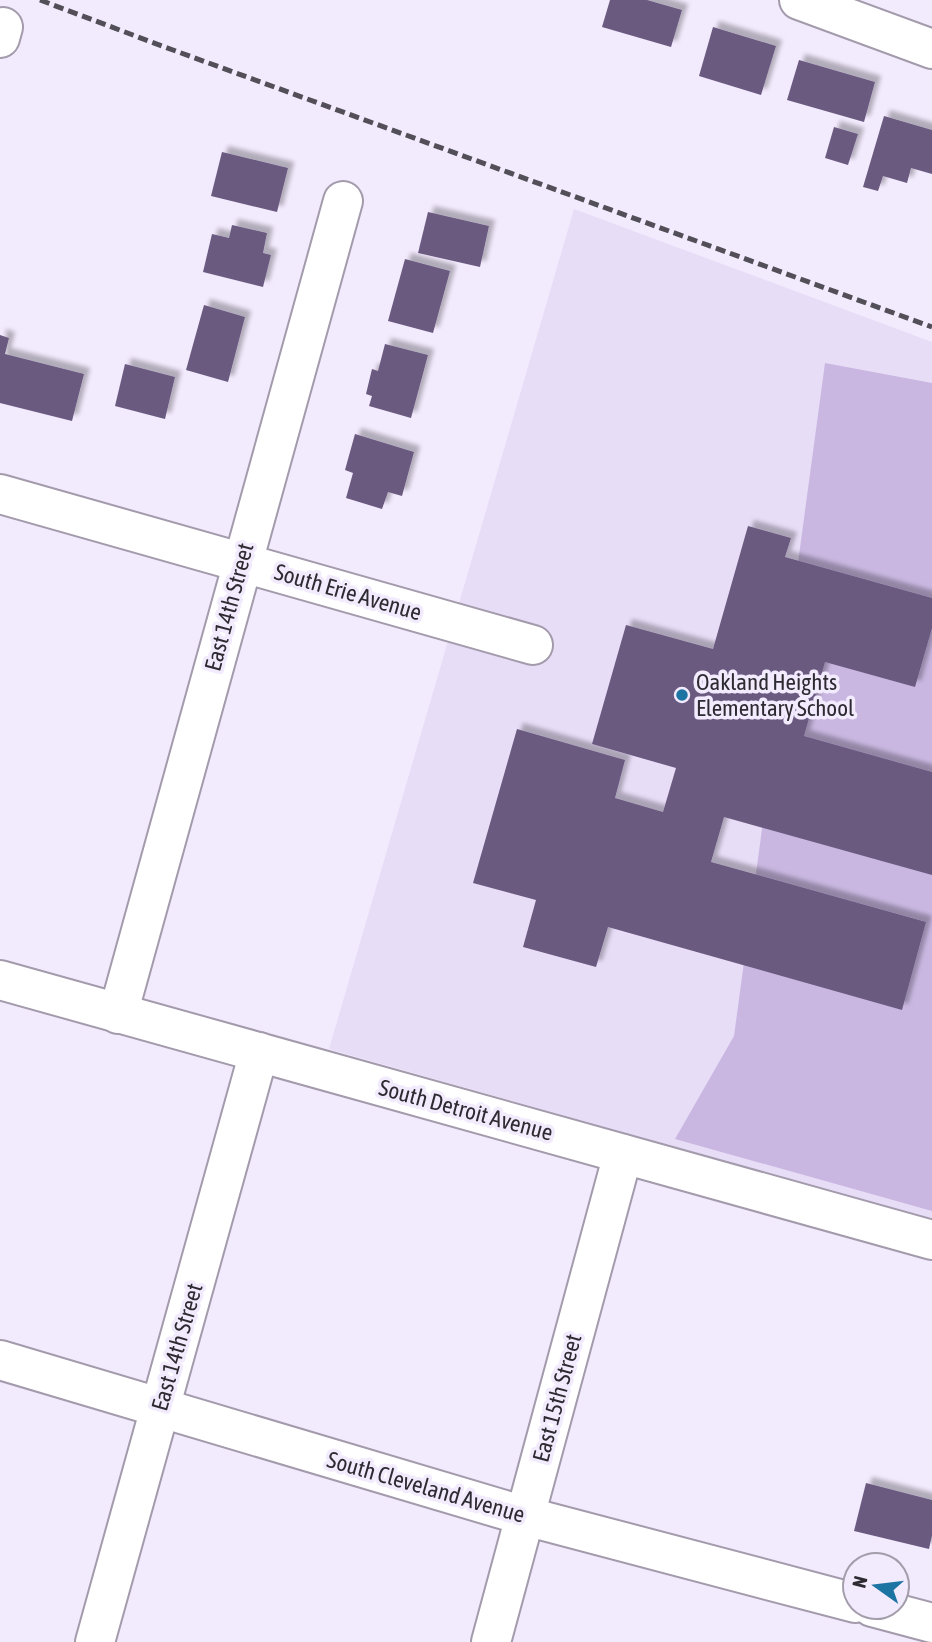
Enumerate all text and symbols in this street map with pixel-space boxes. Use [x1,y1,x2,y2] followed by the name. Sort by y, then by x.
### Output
[199,540,259,674] street label: East 14th Street
[272,559,424,625] street label: South Erie Avenue
[696,669,854,721] place label: Oakland Heights Elementary School
[674,687,690,703] marker: Oakland Heights Elementary School
[376,1074,556,1146] street label: South Detroit Avenue
[146,1280,208,1414] street label: East 14th Street
[527,1331,587,1465] street label: East 15th Street
[324,1446,528,1528] street label: South Cleveland Avenue
[841,1551,911,1621] north arrow
[847,1574,872,1590] text: N

